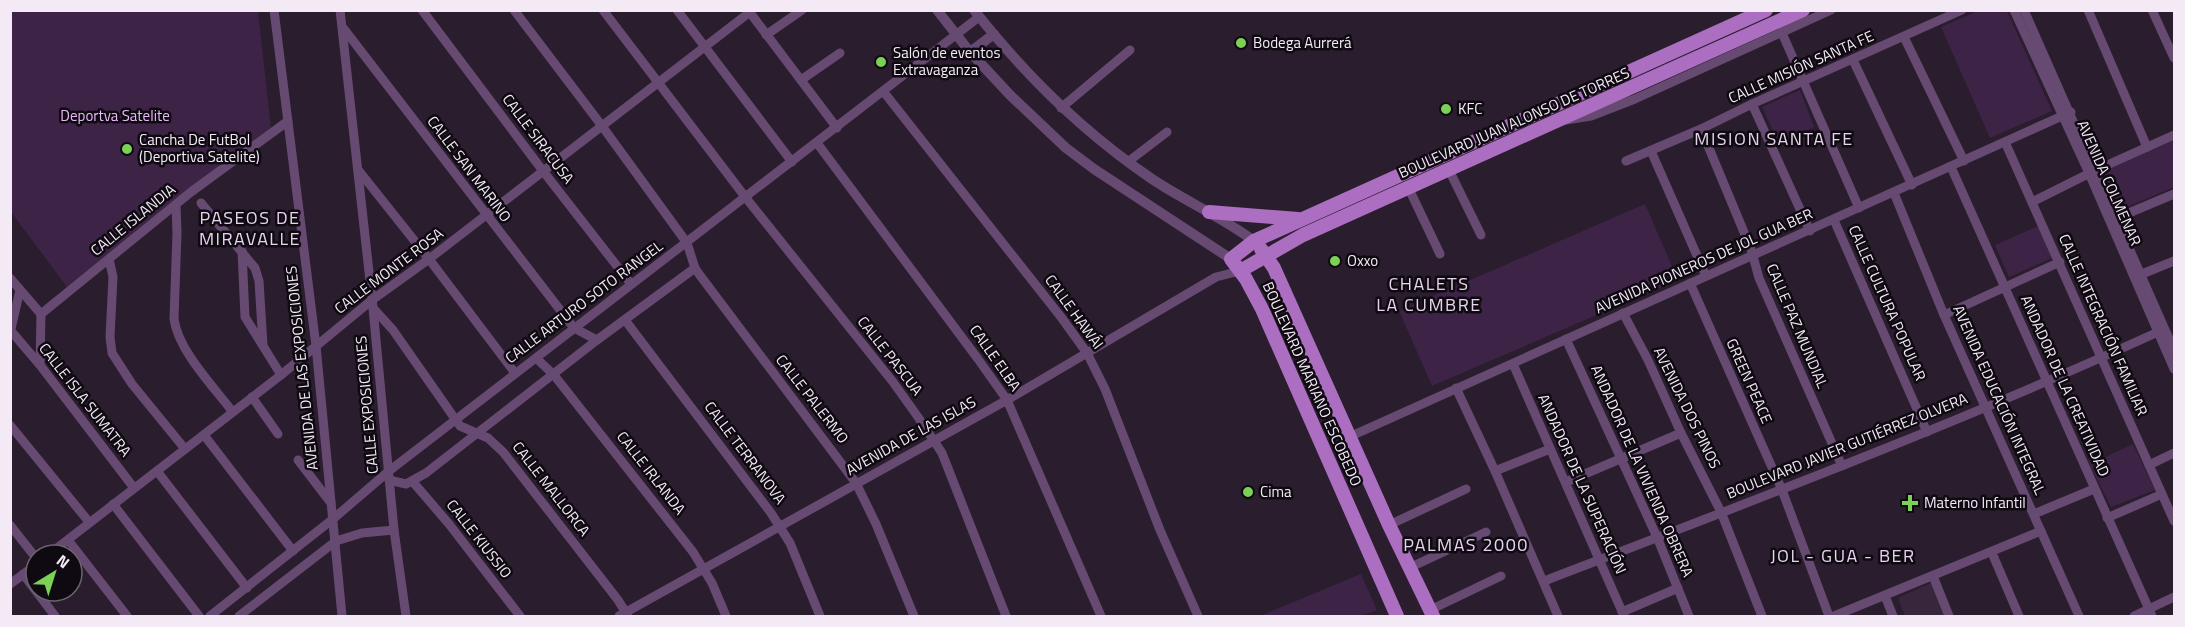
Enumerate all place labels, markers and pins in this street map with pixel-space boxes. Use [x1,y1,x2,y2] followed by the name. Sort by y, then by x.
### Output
[1253,31,1352,54] place label: Bodega Aurrerá
[1234,36,1248,50] marker: Bodega Aurrerá
[893,41,1001,81] place label: Salón de eventos Extravaganza
[874,55,888,69] marker: Salón de eventos Extravaganza
[1458,97,1482,120] place label: KFC
[1439,102,1453,116] marker: KFC
[139,128,260,168] place label: Cancha De FutBol (Deportiva Satelite)
[120,142,134,156] marker: Cancha De FutBol (Deportiva Satelite)
[1347,249,1378,272] place label: Oxxo
[1328,254,1342,268] marker: Oxxo
[1260,480,1292,503] place label: Cima
[1241,485,1255,499] marker: Cima
[1924,491,2026,514] place label: Materno Infantil
[1901,494,1919,512] marker: Materno Infantil

